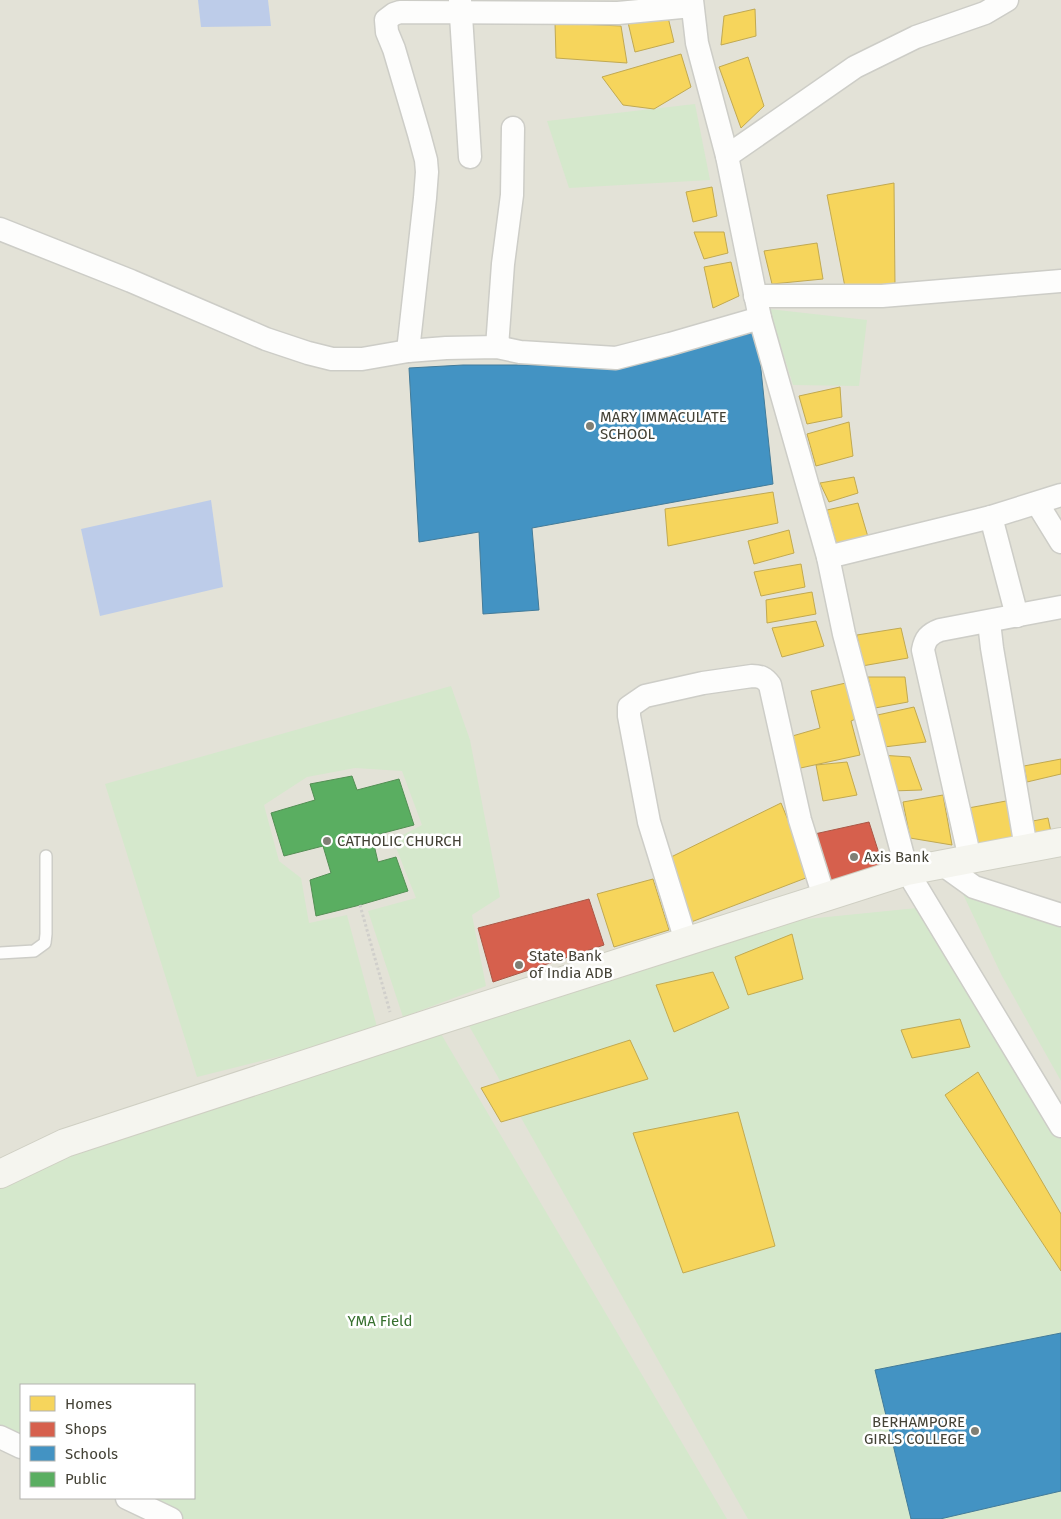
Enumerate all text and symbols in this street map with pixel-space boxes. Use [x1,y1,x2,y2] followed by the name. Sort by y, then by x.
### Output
[600,408,727,443] place label: MARY IMMACULATE SCHOOL
[584,420,596,432] marker: MARY IMMACULATE SCHOOL
[337,832,462,850] place label: CATHOLIC CHURCH
[321,835,333,847] marker: CATHOLIC CHURCH
[864,848,929,866] place label: Axis Bank
[848,851,860,863] marker: Axis Bank
[529,947,613,982] place label: State Bank of India ADB
[513,959,525,971] marker: State Bank of India ADB
[348,1312,412,1330] park label: YMA Field
[20,1384,195,1499] legend
[65,1395,112,1413] text: Homes
[864,1413,965,1448] place label: BERHAMPORE GIRLS COLLEGE
[65,1420,107,1438] text: Shops
[969,1425,981,1437] marker: BERHAMPORE GIRLS COLLEGE
[65,1445,118,1463] text: Schools
[65,1470,107,1488] text: Public

